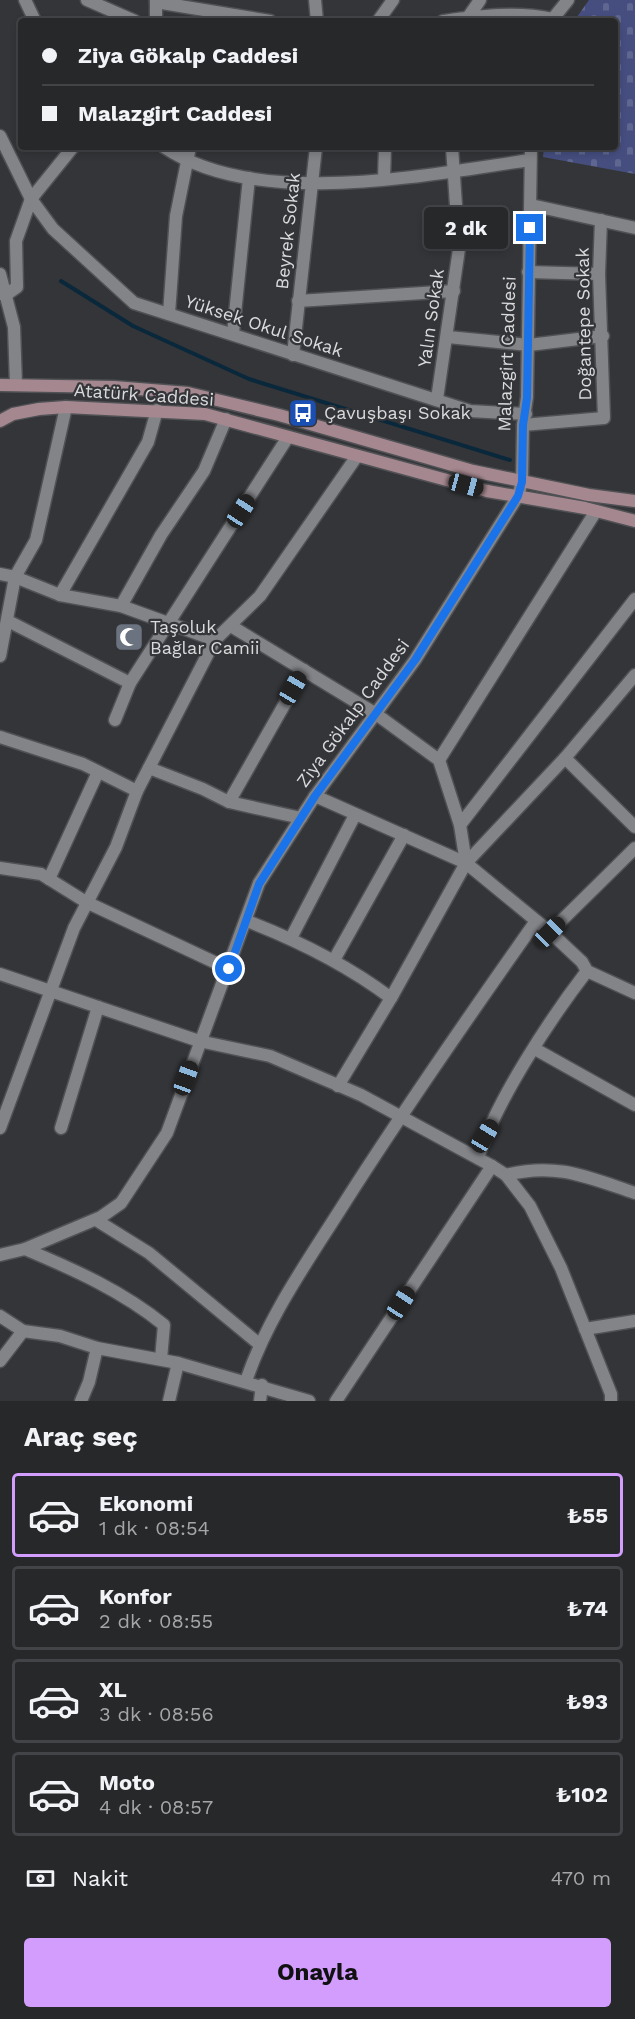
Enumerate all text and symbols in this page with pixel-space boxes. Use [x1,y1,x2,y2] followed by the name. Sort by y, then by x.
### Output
[78,43,298,68] text: Ziya Gökalp Caddesi
[78,101,272,126] text: Malazgirt Caddesi
[271,172,304,290] street label: Beyrek Sokak
[425,207,509,249] callout: 2 dk
[516,214,543,241] route end
[445,216,487,240] text: 2 dk
[572,247,595,401] street label: Doğantepe Sokak
[413,267,448,369] street label: Yalın Sokak
[493,276,520,432] street label: Malazgirt Caddesi
[183,290,346,361] street label: Yüksek Okul Sokak
[73,379,215,410] street label: Atatürk Caddesi
[287,397,319,429] bus stop icon: Çavuşbaşı Sokak
[324,402,471,423] place label: Çavuşbaşı Sokak
[446,472,486,498] car
[224,491,258,531] car
[150,616,260,658] place label: Taşoluk Bağlar Camii
[113,621,145,653] mosque icon: Taşoluk Bağlar Camii
[292,635,413,791] street label: Ziya Gökalp Caddesi
[276,668,310,708] car
[531,913,569,951] car
[215,955,242,982] route start
[171,1058,201,1098] car
[468,1116,502,1156] car
[384,1283,418,1323] car
[24,1421,138,1453] text: Araç seç
[27,1488,81,1542] icon: car
[99,1491,193,1516] text: Ekonomi
[567,1503,608,1528] text: ₺55
[99,1516,210,1540] text: 1 dk · 08:54
[27,1581,81,1635] icon: car
[99,1584,172,1609] text: Konfor
[567,1596,608,1621] text: ₺74
[99,1609,213,1633] text: 2 dk · 08:55
[27,1674,81,1728] icon: car
[99,1677,127,1702] text: XL
[566,1689,608,1714] text: ₺93
[99,1702,214,1726] text: 3 dk · 08:56
[27,1767,81,1821] icon: car
[99,1770,155,1795] text: Moto
[556,1782,608,1807] text: ₺102
[99,1795,213,1819] text: 4 dk · 08:57
[24,1862,57,1895] icon: cash
[72,1866,128,1891] text: Nakit
[551,1866,611,1890] text: 470 m
[24,1938,611,2007] button: Onayla

